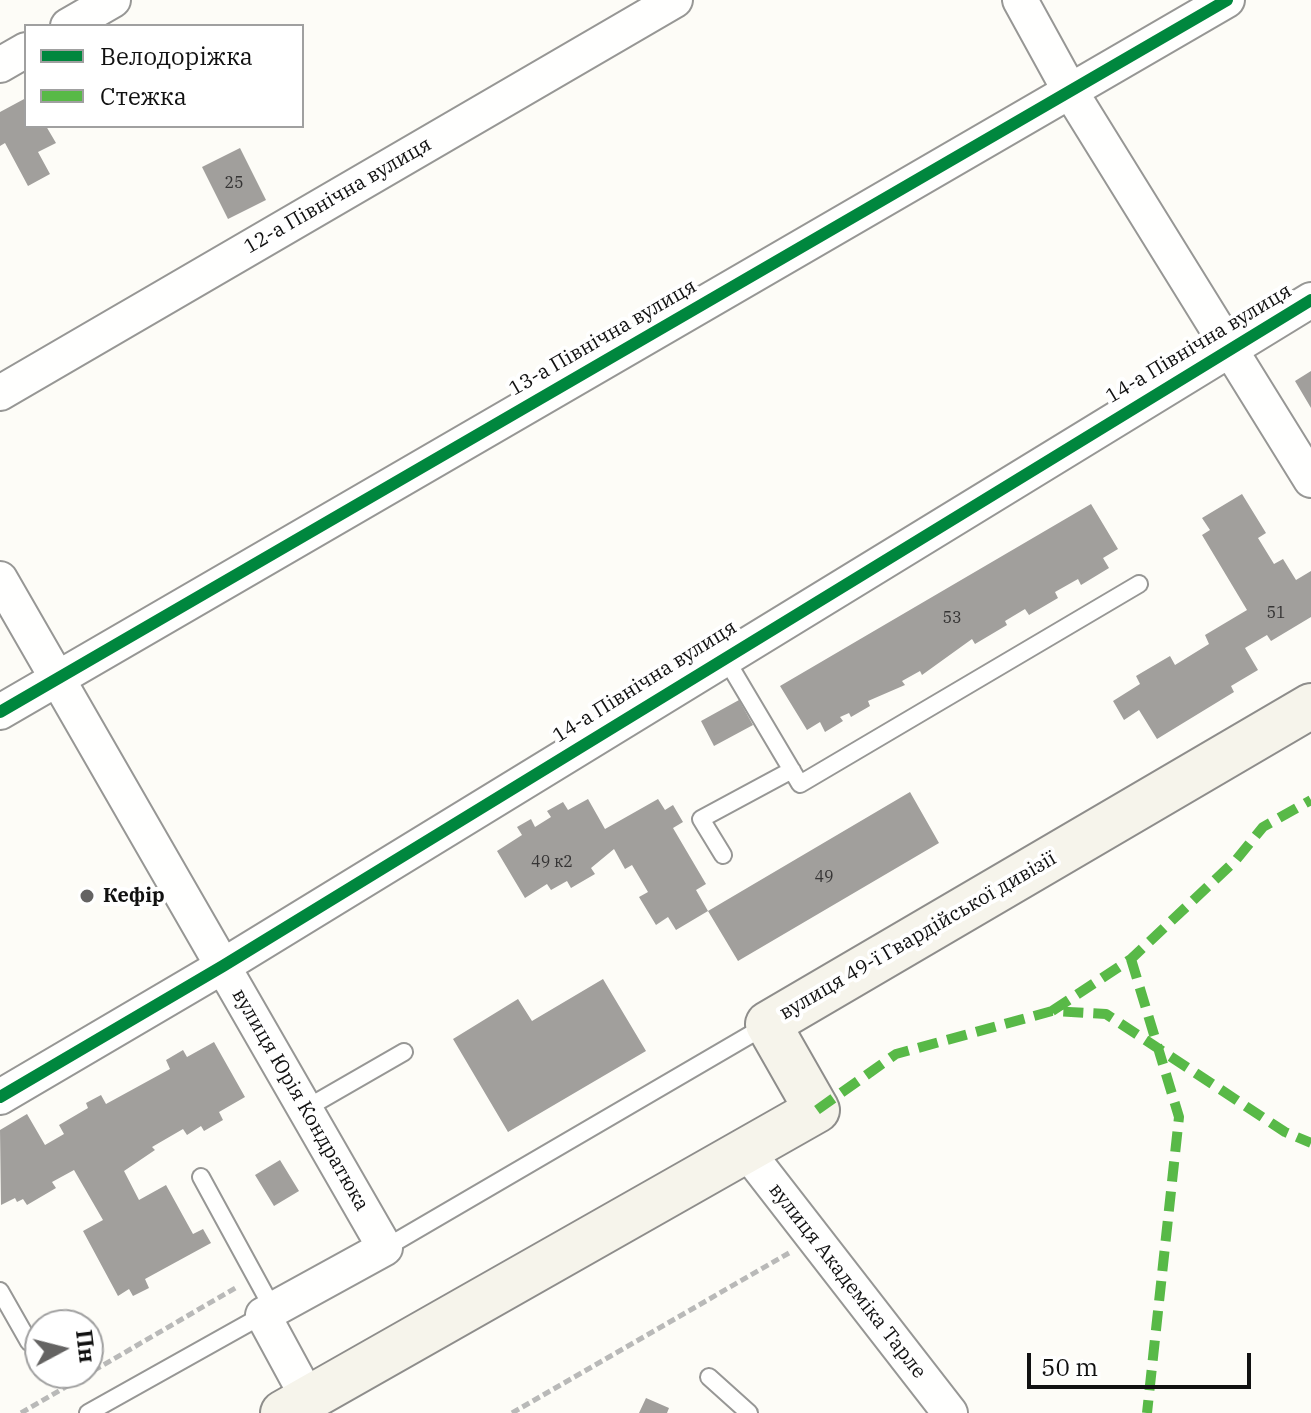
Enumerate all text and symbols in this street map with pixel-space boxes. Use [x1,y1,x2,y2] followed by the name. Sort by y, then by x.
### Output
[24,24,304,128] legend
[100,40,253,72] text: Велодоріжка
[100,80,187,112] text: Стежка
[240,133,436,259] street label: 12-а Північна вулиця
[224,173,244,193] house number: 25
[505,275,701,401] street label: 13-а Північна вулиця
[1102,279,1296,409] street label: 14-а Північна вулиця
[1266,603,1286,623] house number: 51
[942,608,962,628] house number: 53
[549,616,741,748] street label: 14-а Північна вулиця
[775,847,1061,1025] street label: вулиця 49-ї Гвардійської дивізії
[531,852,573,872] house number: 49 к2
[814,867,834,887] house number: 49
[103,884,165,908] place label: Кефір
[78,887,96,905] marker: Кефір
[226,985,374,1215] street label: вулиця Юрія Кондратюка
[763,1178,931,1384] street label: вулиця Академіка Тарле
[24,1309,104,1389] north arrow
[70,1328,103,1364] text: Пн
[1031,1337,1255,1387] scale bar
[1041,1351,1098,1383] text: 50 m

